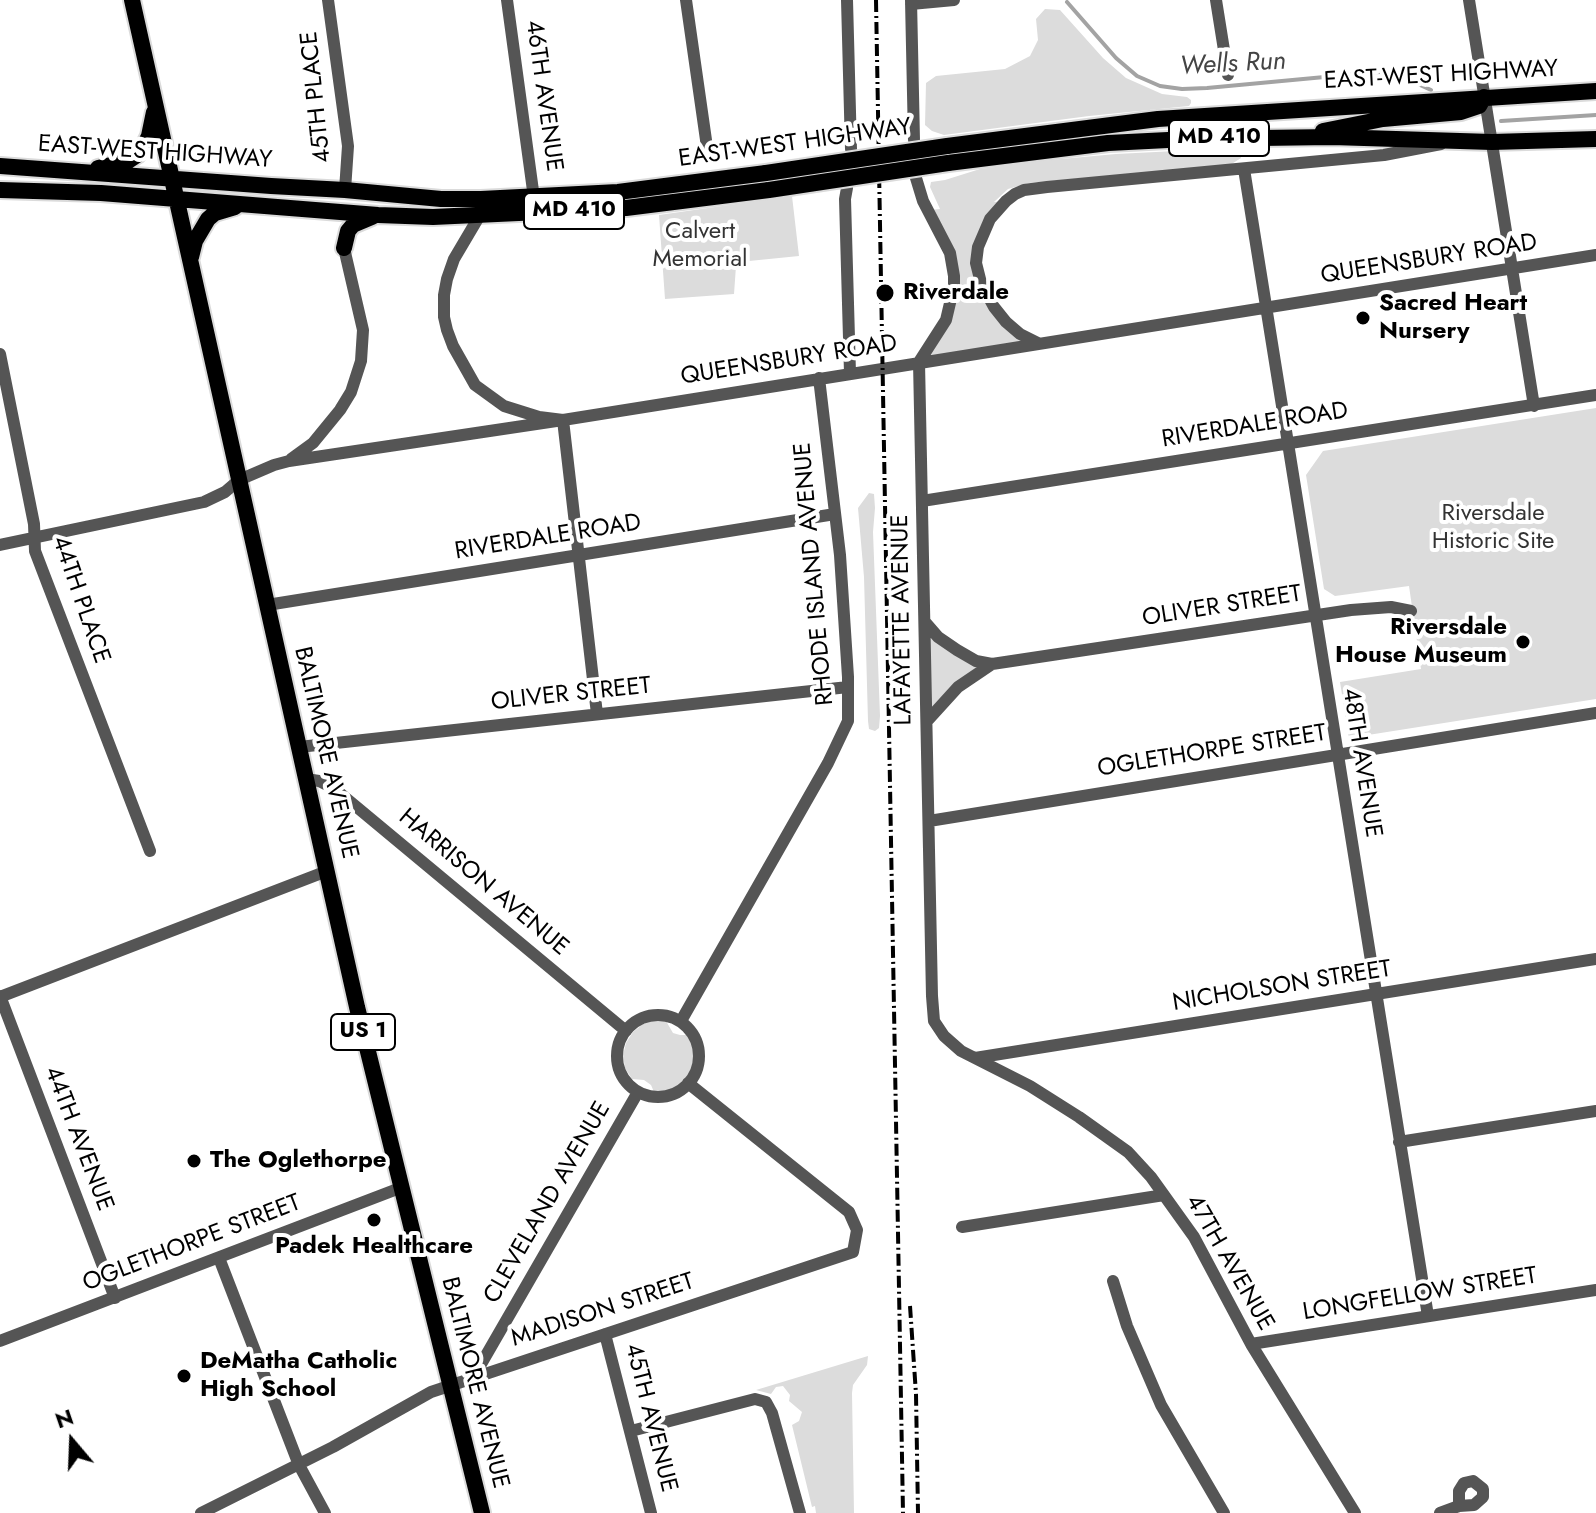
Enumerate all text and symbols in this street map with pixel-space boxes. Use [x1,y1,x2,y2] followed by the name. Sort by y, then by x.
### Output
[518,18,568,174] street label: 46TH AVENUE
[296,30,338,164] street label: 45TH PLACE
[1179,47,1287,83] water label: Wells Run
[1323,55,1559,97] street label: EAST-WEST HIGHWAY
[677,113,913,175] street label: EAST-WEST HIGHWAY
[1169,120,1269,156] road number: MD 410
[37,130,273,176] street label: EAST-WEST HIGHWAY
[524,193,624,229] road number: MD 410
[652,218,748,274] park label: Calvert Memorial
[1319,229,1539,291] street label: QUEENSBURY ROAD
[903,279,1009,307] place label: Riverdale
[874,282,896,304] marker: Riverdale
[1379,290,1527,346] place label: Sacred Heart Nursery
[1354,309,1372,327] marker: Sacred Heart Nursery
[679,330,899,392] street label: QUEENSBURY ROAD
[1160,397,1350,455] street label: RIVERDALE ROAD
[789,441,841,707] street label: RHODE ISLAND AVENUE
[1432,500,1554,556] park label: Riversdale Historic Site
[453,509,643,567] street label: RIVERDALE ROAD
[887,514,919,726] street label: LAFAYETTE AVENUE
[45,532,115,668] street label: 44TH PLACE
[1140,580,1304,634] street label: OLIVER STREET
[1335,614,1507,670] place label: Riversdale House Museum
[1514,633,1532,651] marker: Riversdale House Museum
[287,644,363,862] street label: BALTIMORE AVENUE
[490,672,652,718] street label: OLIVER STREET
[1335,686,1387,840] street label: 48TH AVENUE
[1096,720,1328,784] street label: OGLETHORPE STREET
[392,804,574,962] street label: HARRISON AVENUE
[1171,955,1393,1019] street label: NICHOLSON STREET
[331,1014,395,1050] road number: US 1
[37,1063,119,1215] street label: 44TH AVENUE
[478,1097,618,1309] street label: CLEVELAND AVENUE
[210,1147,387,1175] place label: The Oglethorpe
[185,1152,203,1170] marker: The Oglethorpe
[79,1189,305,1299] street label: OGLETHORPE STREET
[1178,1190,1280,1336] street label: 47TH AVENUE
[365,1211,383,1229] marker: Padek Healthcare
[275,1233,473,1261] place label: Padek Healthcare
[1301,1262,1539,1328] street label: LONGFELLOW STREET
[508,1268,698,1354] street label: MADISON STREET
[434,1274,514,1492] street label: BALTIMORE AVENUE
[618,1341,682,1495] street label: 45TH AVENUE
[200,1348,397,1404] place label: DeMatha Catholic High School
[175,1367,193,1385] marker: DeMatha Catholic High School
[51,1400,78,1436] text: N
[32,1401,112,1481] north arrow

